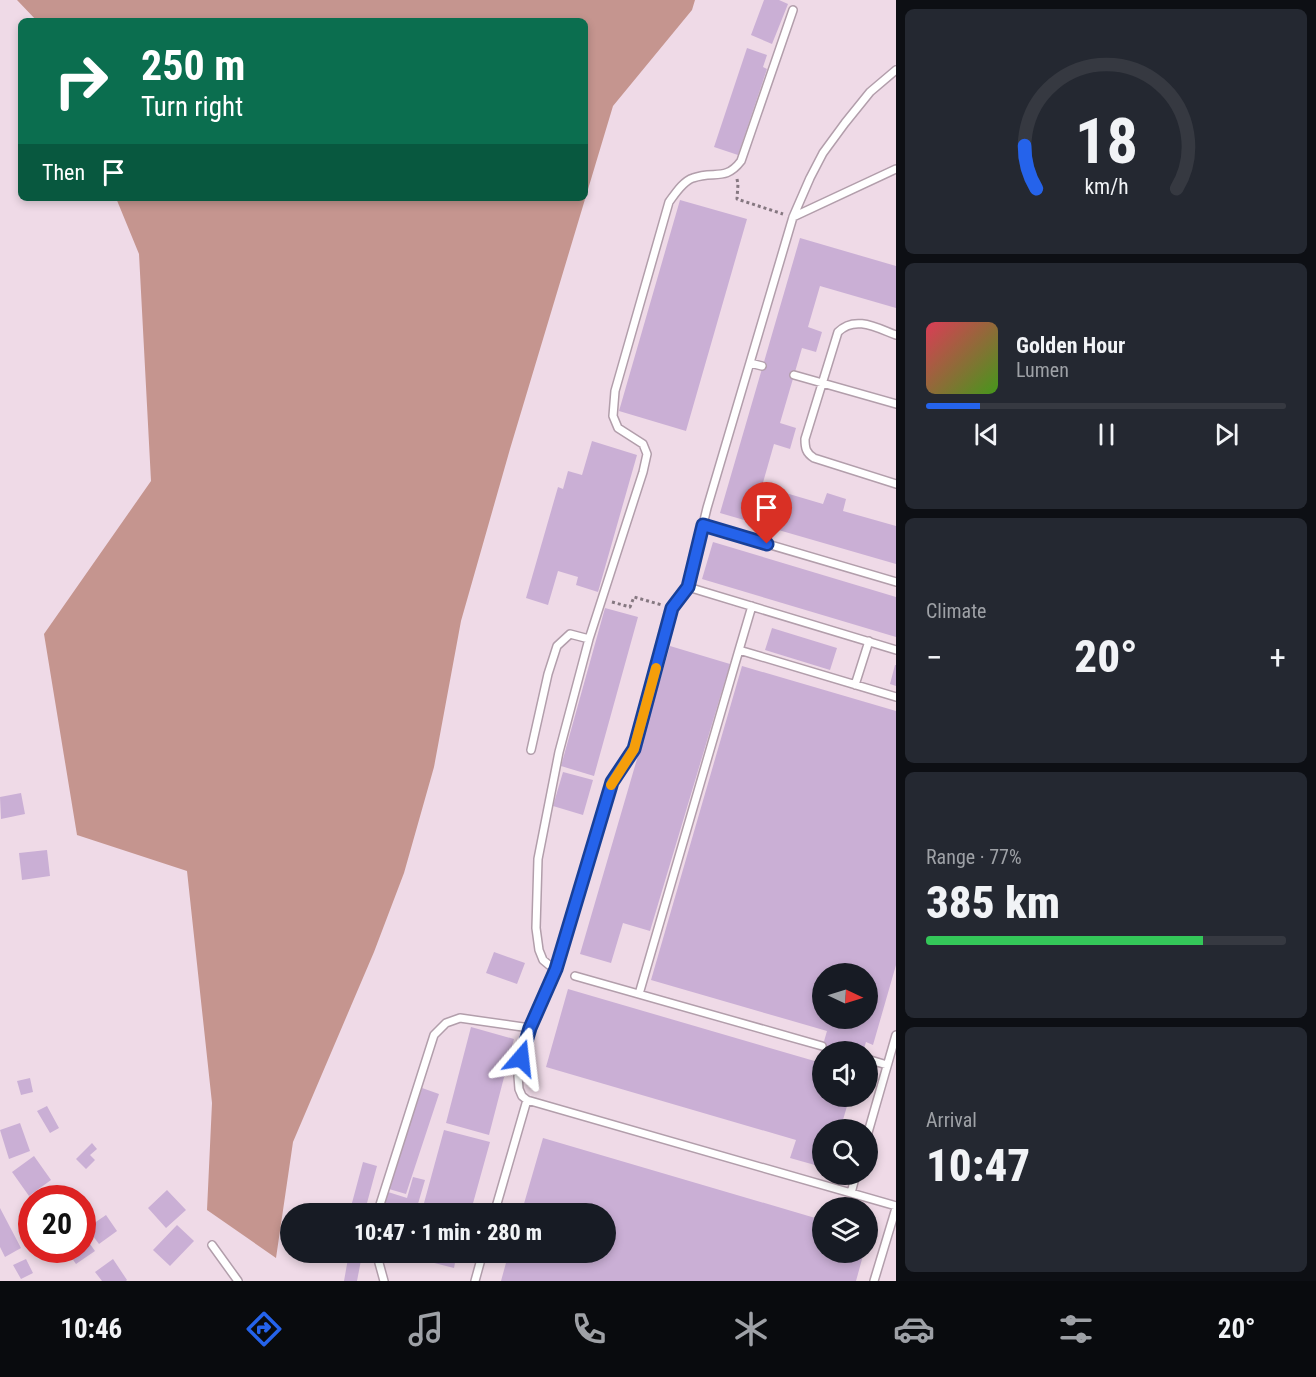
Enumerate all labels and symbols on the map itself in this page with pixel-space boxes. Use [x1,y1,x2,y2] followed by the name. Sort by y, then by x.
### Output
[741,482,792,544] pin
[812,963,878,1029] north arrow
[489,1026,553,1090] position arrow
[18,1185,96,1263] speed limit sign: 20

